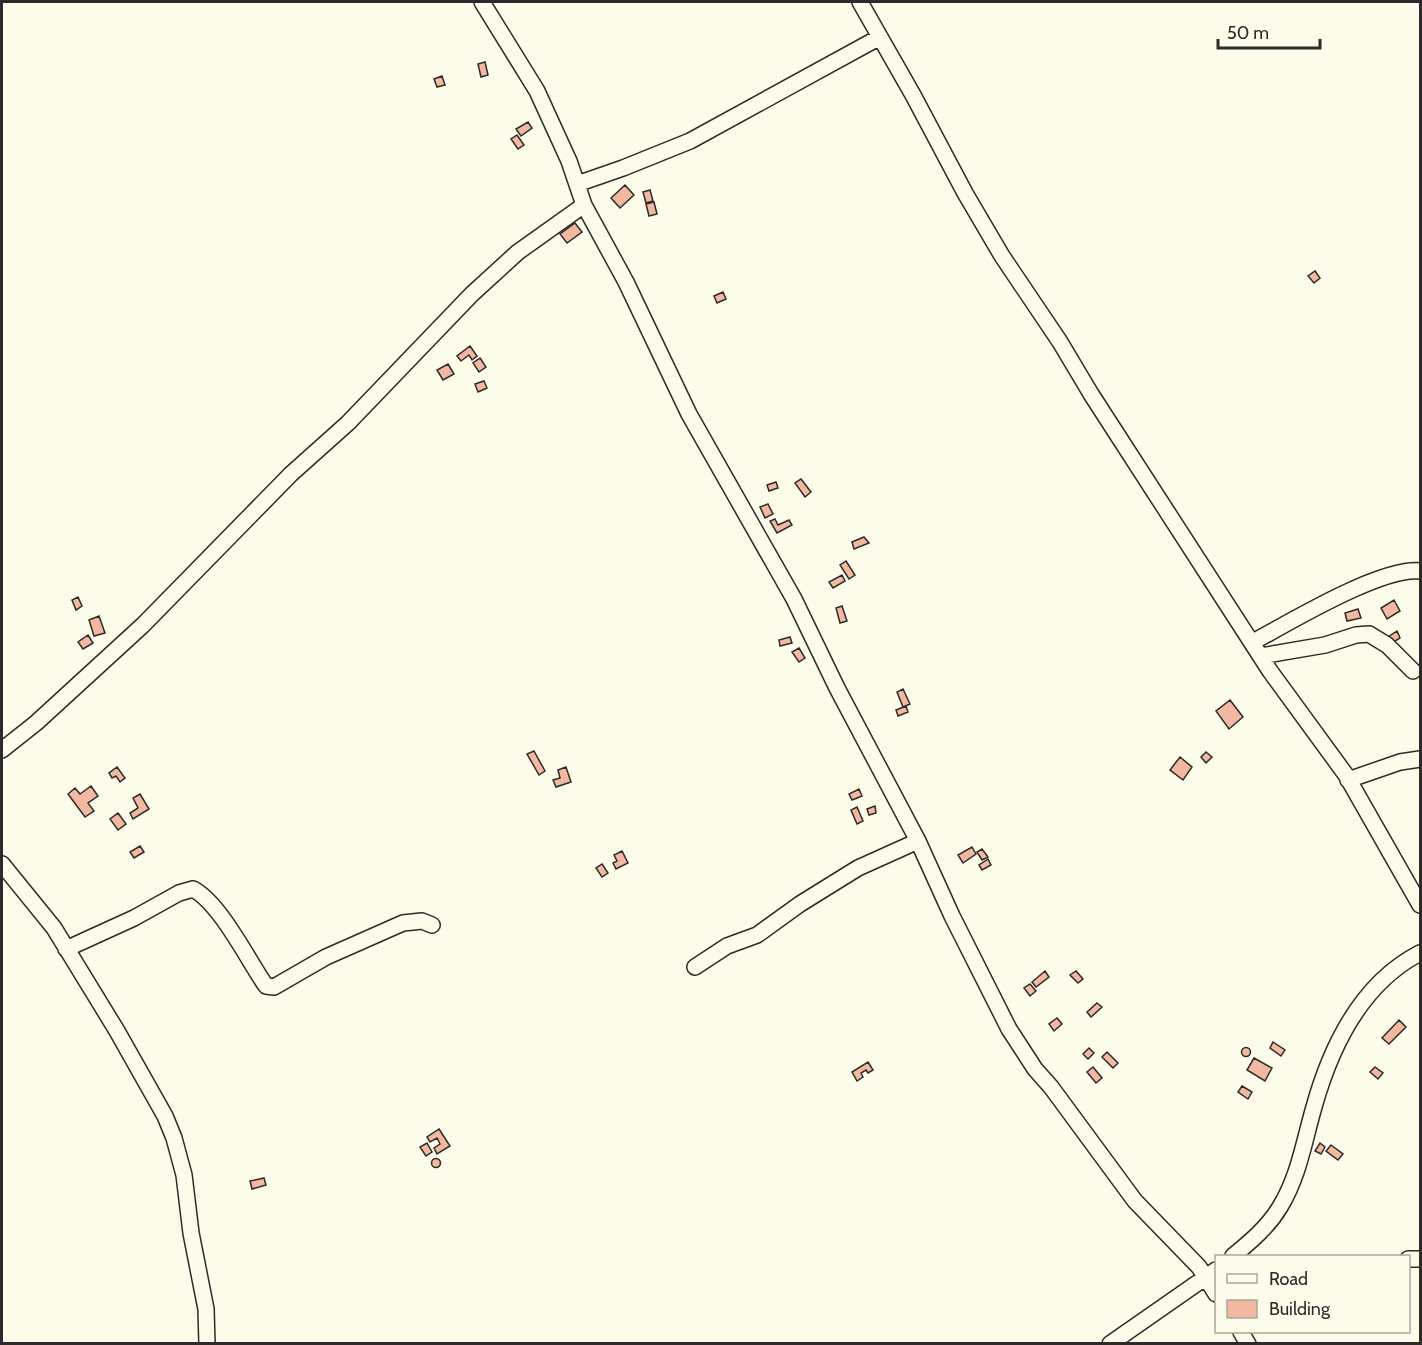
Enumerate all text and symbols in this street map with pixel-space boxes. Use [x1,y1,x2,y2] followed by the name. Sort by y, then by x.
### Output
[1218,12,1320,50] scale bar
[1227,22,1269,44] text: 50 m
[1215,1255,1410,1333] legend
[1269,1268,1308,1290] text: Road
[1269,1298,1331,1320] text: Building

